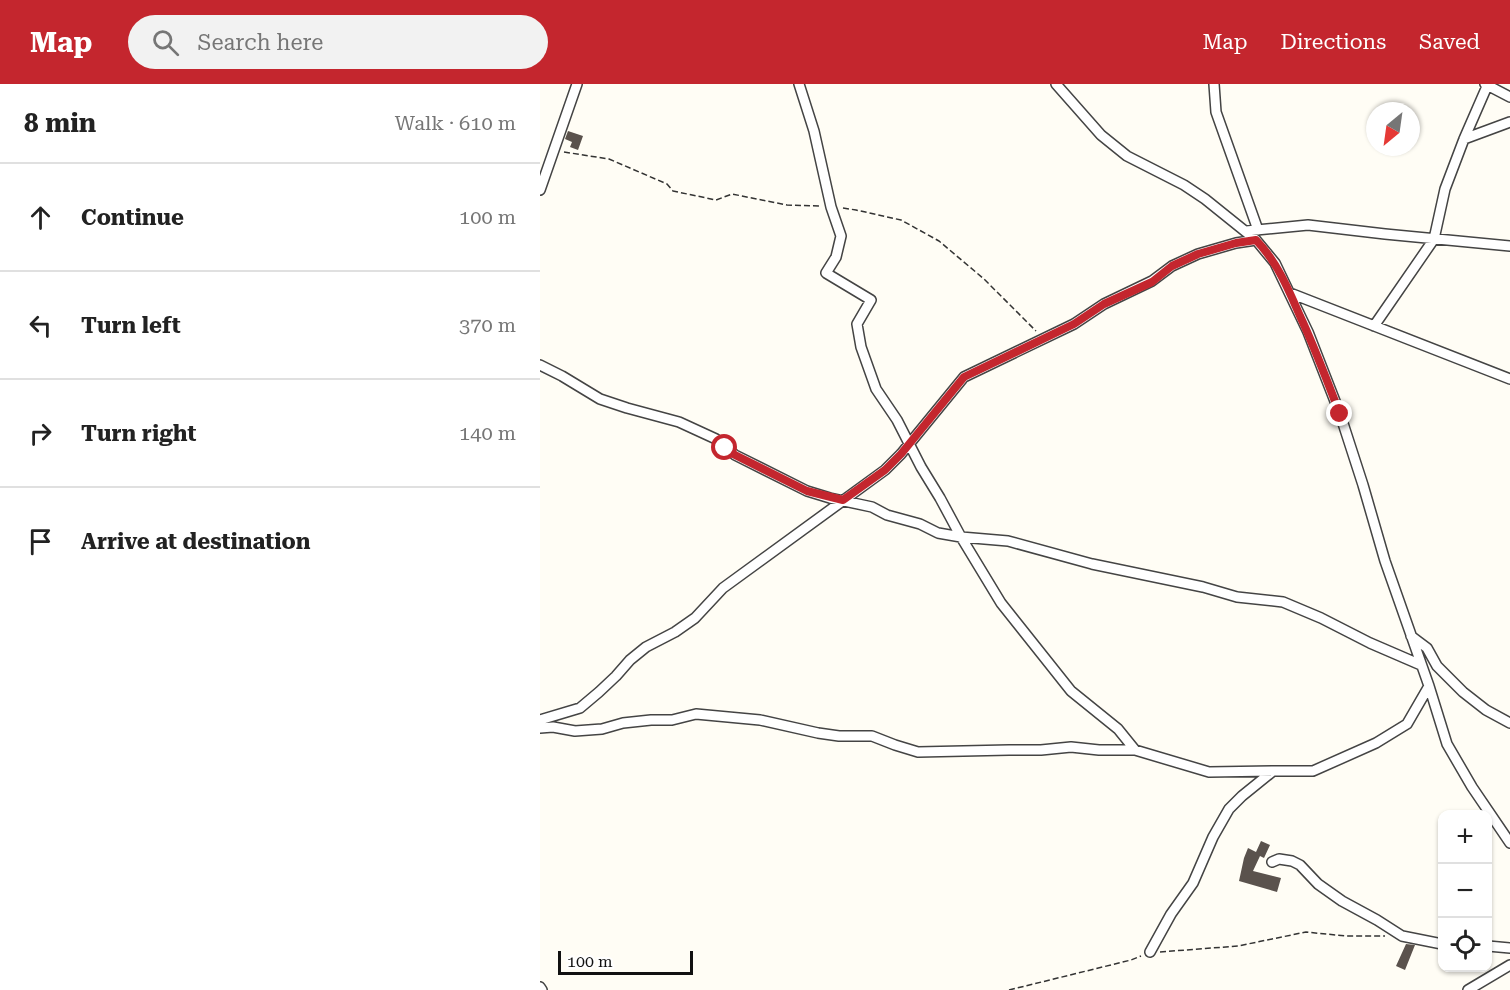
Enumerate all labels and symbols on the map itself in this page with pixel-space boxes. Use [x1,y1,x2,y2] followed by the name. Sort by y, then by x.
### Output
[1366,102,1420,156] north arrow
[1326,400,1352,426] route end
[711,434,737,460] route start
[558,948,693,976] scale bar

